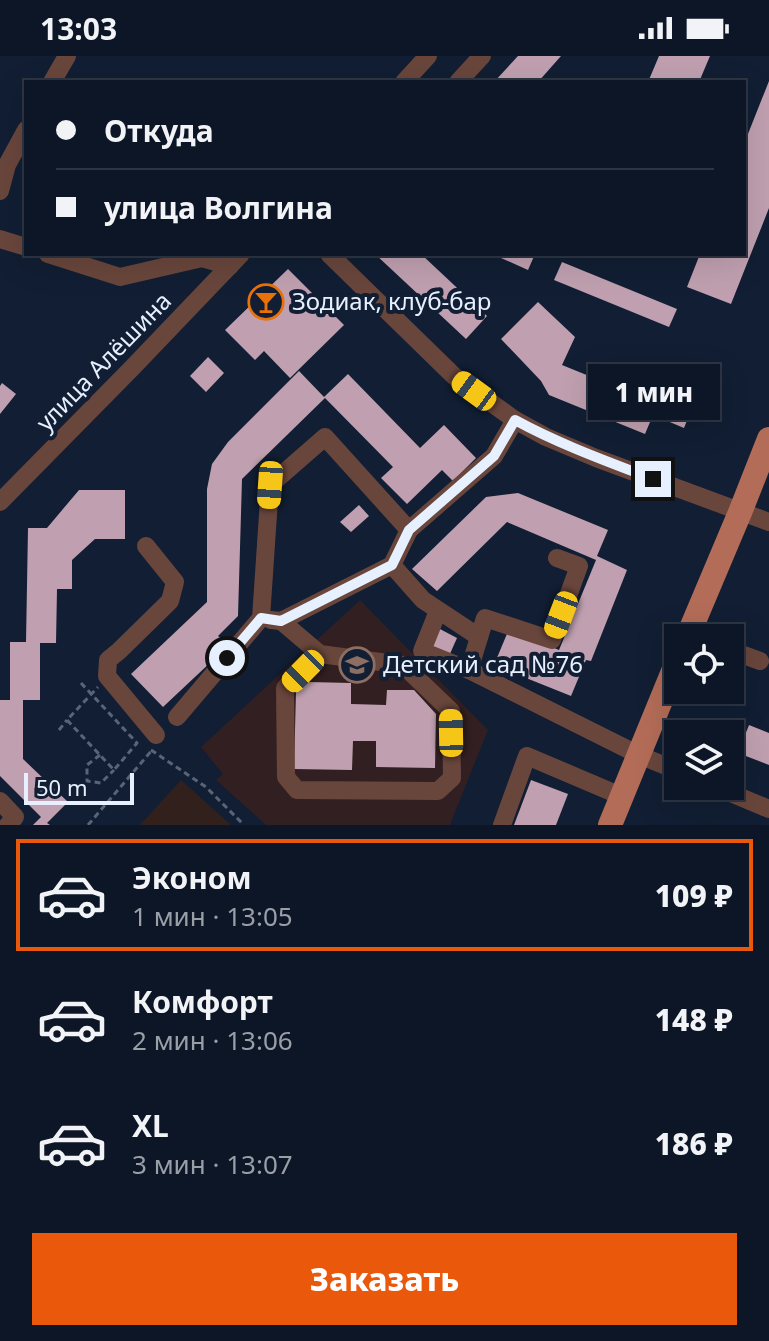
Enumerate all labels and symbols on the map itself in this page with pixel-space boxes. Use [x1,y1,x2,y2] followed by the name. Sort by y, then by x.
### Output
[247,283,285,321] bar icon: Зодиак, клуб-бар
[28,284,178,438] street label: улица Алёшина
[292,284,491,317] place label: Зодиак, клуб-бар
[587,363,719,419] callout: 1 мин
[448,367,500,415] car
[256,460,284,510] car
[635,461,671,497] route end
[541,588,581,642] car
[209,640,245,676] route start
[278,646,328,696] car
[338,646,376,684] school or university icon: Детский сад №76
[383,647,583,680] place label: Детский сад №76
[439,709,463,757] car
[24,769,134,805] scale bar

